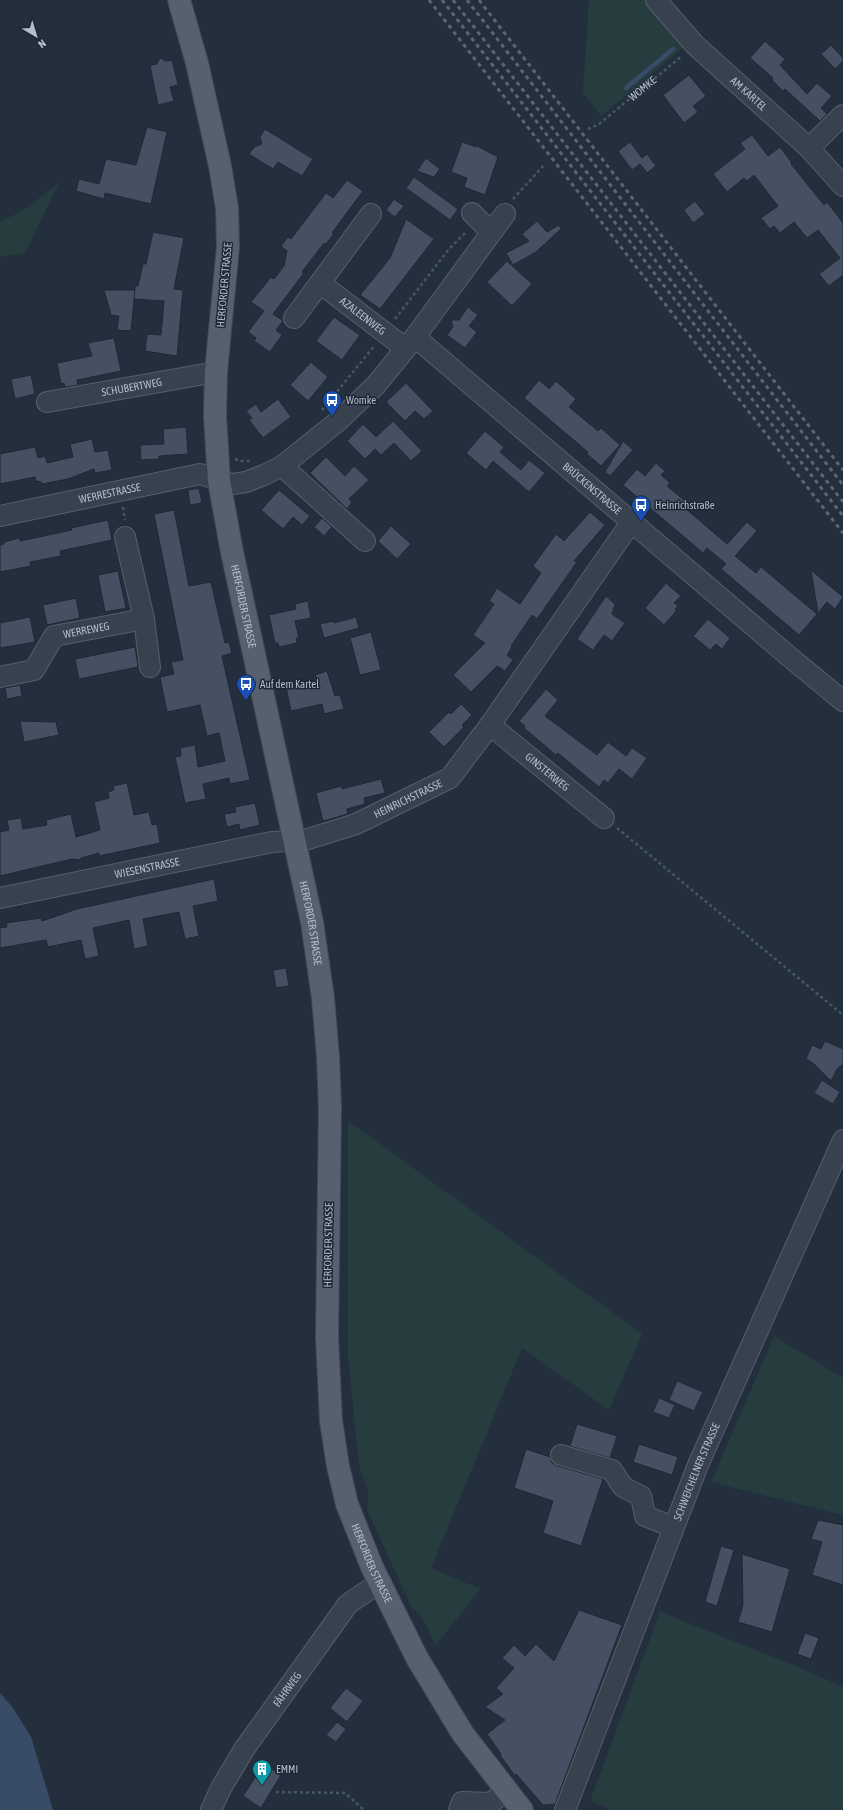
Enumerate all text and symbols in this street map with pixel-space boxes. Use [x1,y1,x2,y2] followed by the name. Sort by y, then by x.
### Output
[16,16,56,56] north arrow
[36,37,48,51] text: N
[626,74,659,103] street label: WOMKE
[728,74,770,113] street label: AM KARTEL
[214,242,234,328] street label: HERFORDER STRASSE
[338,295,388,337] street label: AZALEENWEG
[100,376,163,398] street label: SCHUBERTWEG
[321,389,343,417] bus stop icon: Womke
[346,394,376,406] place label: Womke
[561,460,624,517] street label: BRÜCKENSTRASSE
[78,481,142,505] street label: WERRESTRASSE
[630,494,652,522] bus stop icon: Heinrichstraße
[655,499,715,511] place label: Heinrichstraße
[229,563,259,649] street label: HERFORDER STRASSE
[62,620,111,640] street label: WERREWEG
[235,673,257,701] bus stop icon: Auf dem Kartel
[260,678,319,690] place label: Auf dem Kartel
[523,750,572,793] street label: GINSTERWEG
[372,777,444,820] street label: HEINRICHSTRASSE
[114,855,181,880] street label: WIESENSTRASSE
[297,880,324,966] street label: HERFORDER STRASSE
[321,1202,335,1288] street label: HERFORDER STRASSE
[671,1421,722,1522] street label: SCHWEICHELNER STRASSE
[349,1522,395,1605] street label: HERFORDER STRASSE
[271,1669,304,1709] street label: FÄHRWEG
[251,1758,273,1786] building icon: EMMI
[276,1763,298,1775] place label: EMMI

